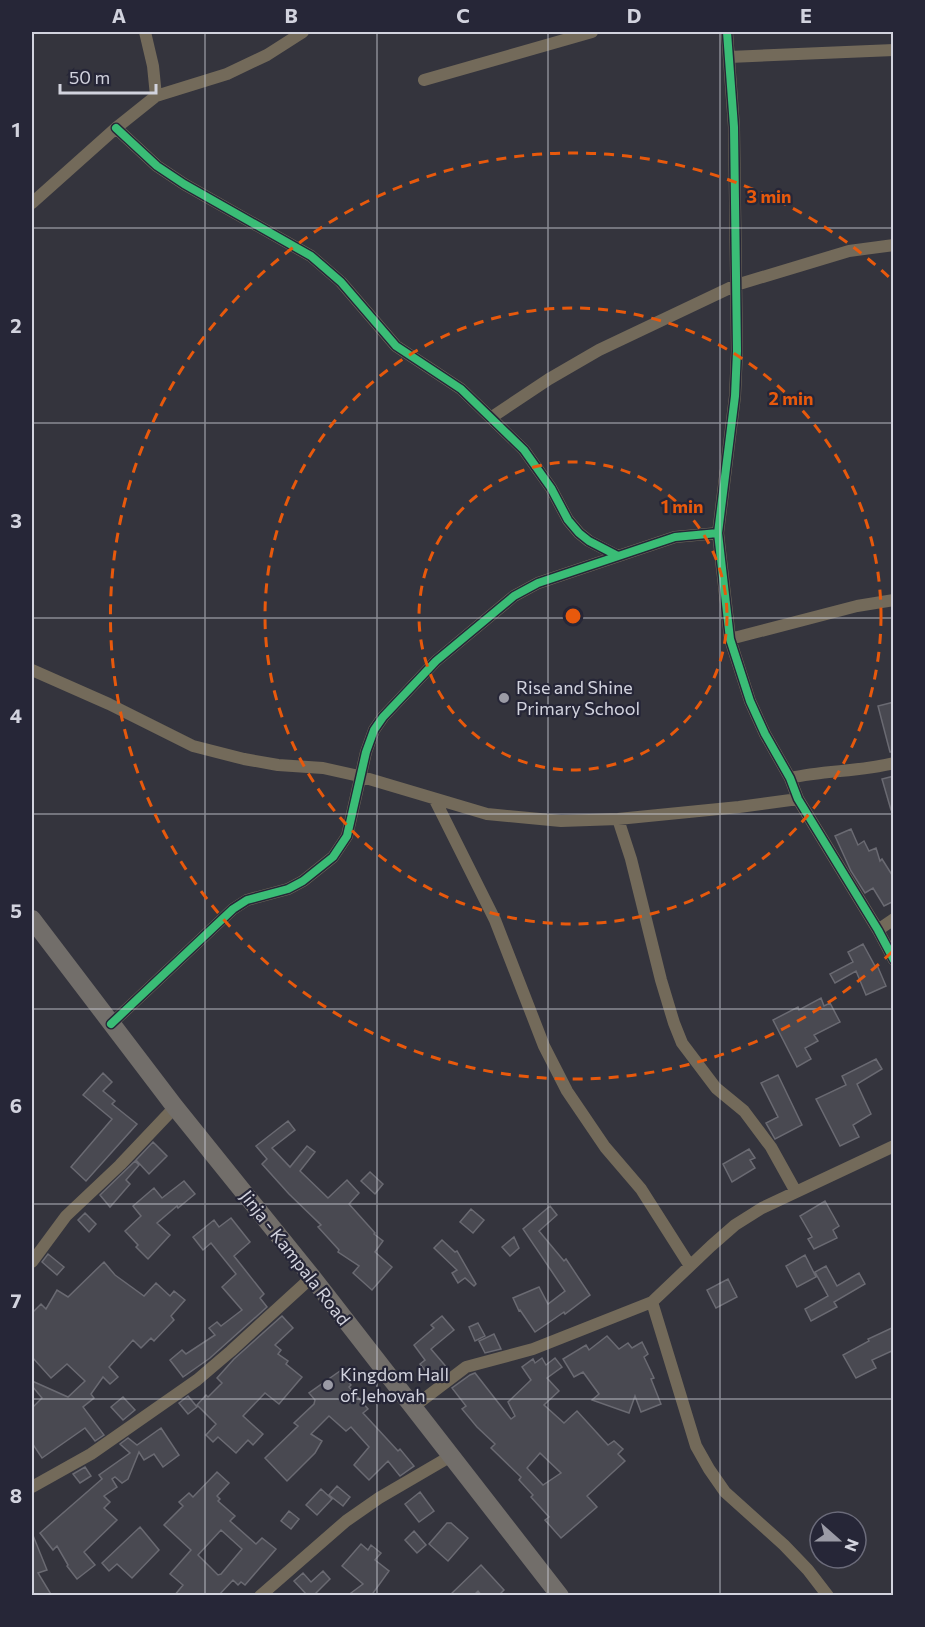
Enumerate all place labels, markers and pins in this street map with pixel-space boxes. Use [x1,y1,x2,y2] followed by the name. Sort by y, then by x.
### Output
[563,606,583,626] centre of rings
[516,676,640,719] place label: Rise and Shine Primary School
[497,691,511,705] marker: Rise and Shine Primary School
[340,1363,449,1406] place label: Kingdom Hall of Jehovah
[321,1378,335,1392] marker: Kingdom Hall of Jehovah

